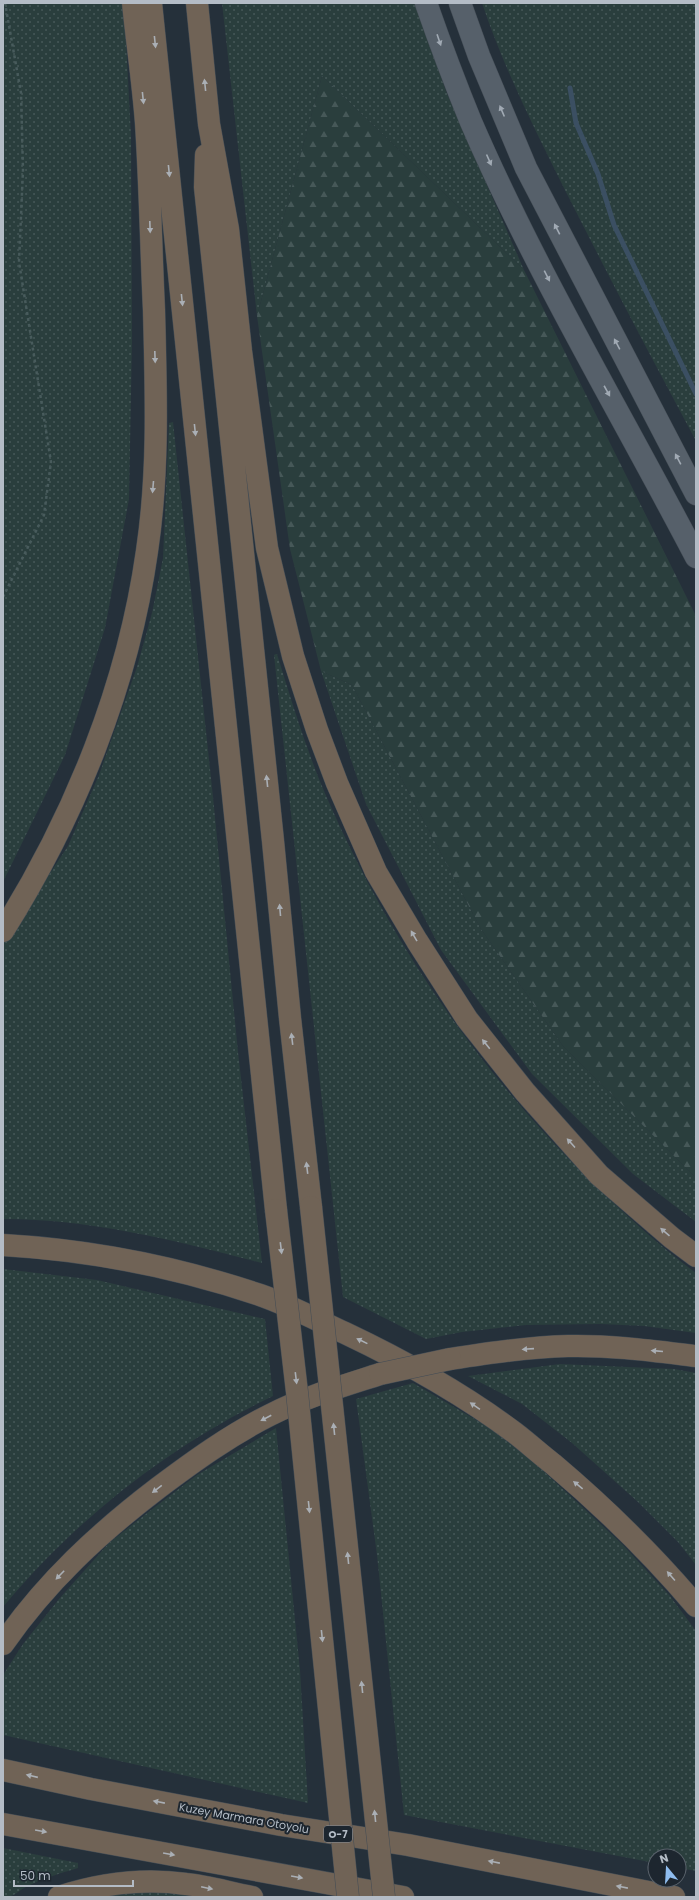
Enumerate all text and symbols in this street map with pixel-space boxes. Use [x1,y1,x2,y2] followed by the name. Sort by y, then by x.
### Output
[436,34,442,46] one-way arrow
[152,36,159,48] one-way arrow
[202,79,209,91] one-way arrow
[140,91,146,104] one-way arrow
[498,105,504,117] one-way arrow
[486,154,492,166] one-way arrow
[166,165,172,177] one-way arrow
[147,221,154,233] one-way arrow
[553,223,560,235] one-way arrow
[543,271,550,282] one-way arrow
[179,294,185,306] one-way arrow
[614,338,620,350] one-way arrow
[152,351,159,363] one-way arrow
[604,385,611,397] one-way arrow
[192,424,199,436] one-way arrow
[674,453,681,465] one-way arrow
[150,481,157,493] one-way arrow
[263,774,270,787] one-way arrow
[276,904,283,916] one-way arrow
[411,930,418,942] one-way arrow
[289,1033,295,1045] one-way arrow
[482,1039,491,1050] one-way arrow
[566,1138,576,1148] one-way arrow
[304,1162,310,1174] one-way arrow
[661,1228,670,1237] one-way arrow
[277,1242,284,1255] one-way arrow
[357,1338,368,1344] one-way arrow
[522,1346,534,1353] one-way arrow
[651,1348,663,1355] one-way arrow
[293,1372,299,1384] one-way arrow
[470,1402,481,1410] one-way arrow
[260,1414,272,1421] one-way arrow
[331,1423,338,1435] one-way arrow
[573,1481,584,1489] one-way arrow
[152,1484,163,1493] one-way arrow
[306,1501,312,1513] one-way arrow
[345,1552,351,1564] one-way arrow
[55,1570,65,1580] one-way arrow
[666,1571,675,1581] one-way arrow
[319,1630,325,1642] one-way arrow
[358,1681,365,1693] one-way arrow
[26,1773,38,1779] one-way arrow
[153,1799,166,1805] one-way arrow
[178,1799,310,1837] street label: Kuzey Marmara Otoyolu
[372,1810,378,1822] one-way arrow
[324,1826,352,1842] road number: O-7
[35,1829,48,1835] one-way arrow
[647,1848,687,1888] north arrow
[657,1850,670,1867] text: N
[163,1851,175,1857] one-way arrow
[488,1859,500,1865] one-way arrow
[14,1862,133,1888] scale bar
[20,1867,51,1884] text: 50 m
[291,1874,303,1880] one-way arrow
[616,1884,628,1890] one-way arrow
[201,1886,213,1892] one-way arrow

